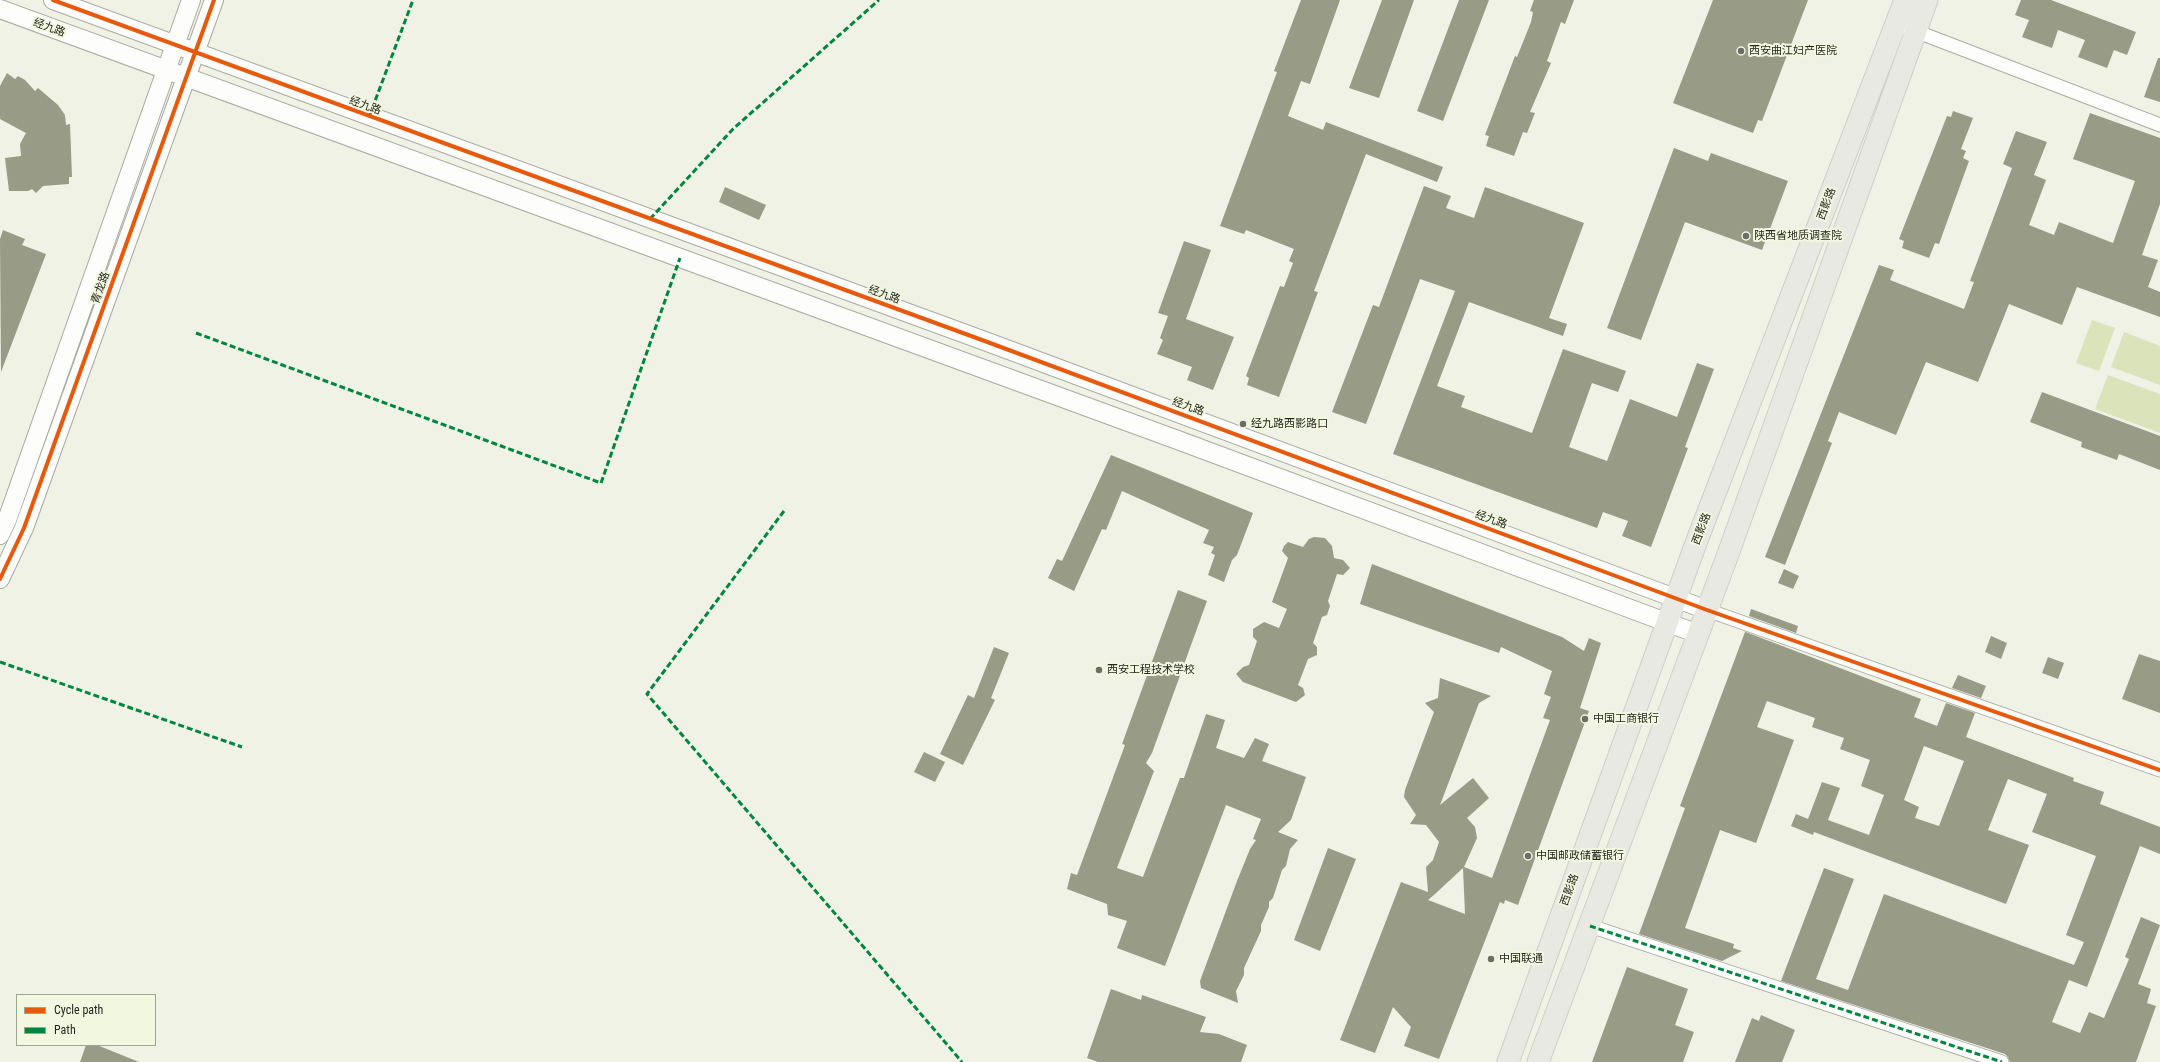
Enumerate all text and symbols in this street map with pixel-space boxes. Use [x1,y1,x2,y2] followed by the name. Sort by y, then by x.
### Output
[31,16,67,40] street label: 经九路
[1749,44,1837,58] place label: 西安曲江妇产医院
[1736,46,1746,56] marker: 西安曲江妇产医院
[347,94,383,118] street label: 经九路
[1815,186,1839,222] street label: 西影路
[1754,229,1842,243] place label: 陕西省地质调查院
[1741,231,1751,241] marker: 陕西省地质调查院
[89,270,113,306] street label: 青龙路
[866,283,902,307] street label: 经九路
[1170,395,1206,419] street label: 经九路
[1251,417,1328,431] place label: 经九路西影路口
[1238,419,1248,429] marker: 经九路西影路口
[1473,508,1509,532] street label: 经九路
[1690,511,1714,547] street label: 西影路
[1107,663,1195,677] place label: 西安工程技术学校
[1094,665,1104,675] marker: 西安工程技术学校
[1593,712,1659,726] place label: 中国工商银行
[1580,714,1590,724] marker: 中国工商银行
[1536,849,1624,863] place label: 中国邮政储蓄银行
[1523,851,1533,861] marker: 中国邮政储蓄银行
[1558,872,1582,908] street label: 西影路
[1499,952,1543,966] place label: 中国联通
[1486,954,1496,964] marker: 中国联通
[16,994,156,1046] legend
[54,1003,103,1017] text: Cycle path
[54,1023,76,1037] text: Path

